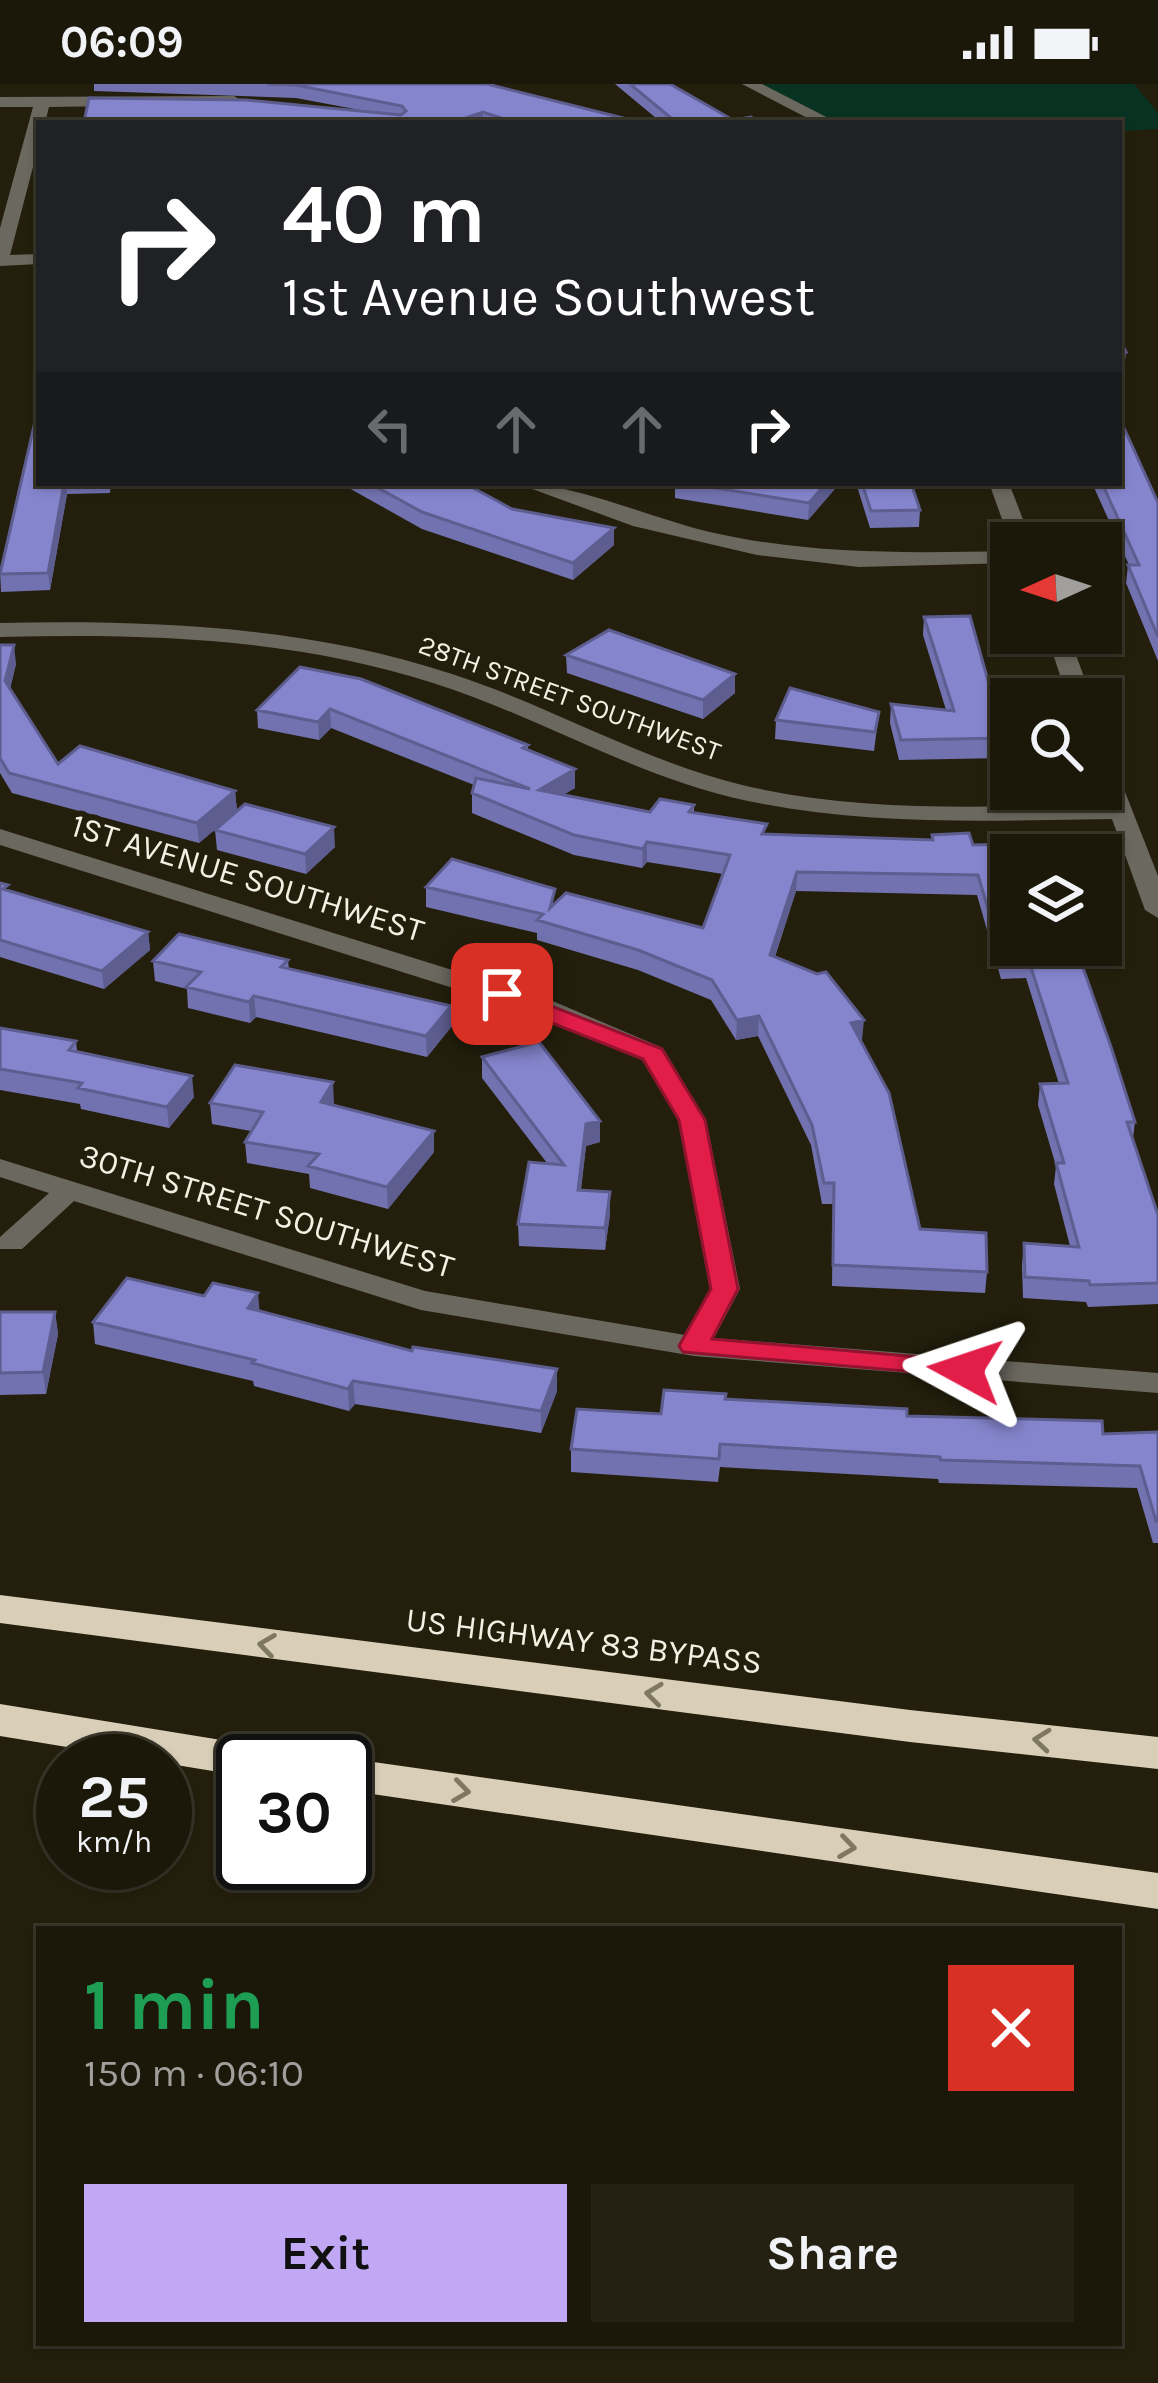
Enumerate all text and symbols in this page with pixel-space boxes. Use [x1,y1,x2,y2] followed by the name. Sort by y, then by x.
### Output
[60,16,184,68] text: 06:09
[282,165,486,263] text: 40 m
[84,168,240,324] icon: right
[282,265,815,329] text: 1st Avenue Southwest
[357,396,423,462] icon: left
[483,396,549,462] icon: ahead
[609,396,675,462] icon: ahead
[735,396,801,462] icon: right
[990,522,1122,654] north arrow
[990,522,1122,966] map controls
[415,628,726,768] street label: 28TH STREET SOUTHWEST
[990,678,1122,810] button: search
[67,806,429,950] street label: 1ST AVENUE SOUTHWEST
[990,834,1122,966] button: layers
[451,943,553,1045] pin
[469,961,535,1027] icon: arrive
[75,1136,459,1286] street label: 30TH STREET SOUTHWEST
[902,1307,1028,1433] position arrow
[404,1600,764,1682] street label: US HIGHWAY 83 BYPASS
[258,1633,277,1659] one-way arrow
[645,1681,664,1707] one-way arrow
[1032,1728,1051,1753] one-way arrow
[216,1734,372,1890] speed limit sign: 30
[78,1762,150,1832] text: 25
[451,1777,471,1803] one-way arrow
[76,1824,152,1860] text: km/h
[837,1833,857,1859] one-way arrow
[84,1963,265,2047] text: 1 min
[948,1965,1074,2091] button: close
[84,2050,304,2096] text: 150 m · 06:10
[84,2184,567,2322] button: Exit
[591,2184,1074,2322] button: Share

